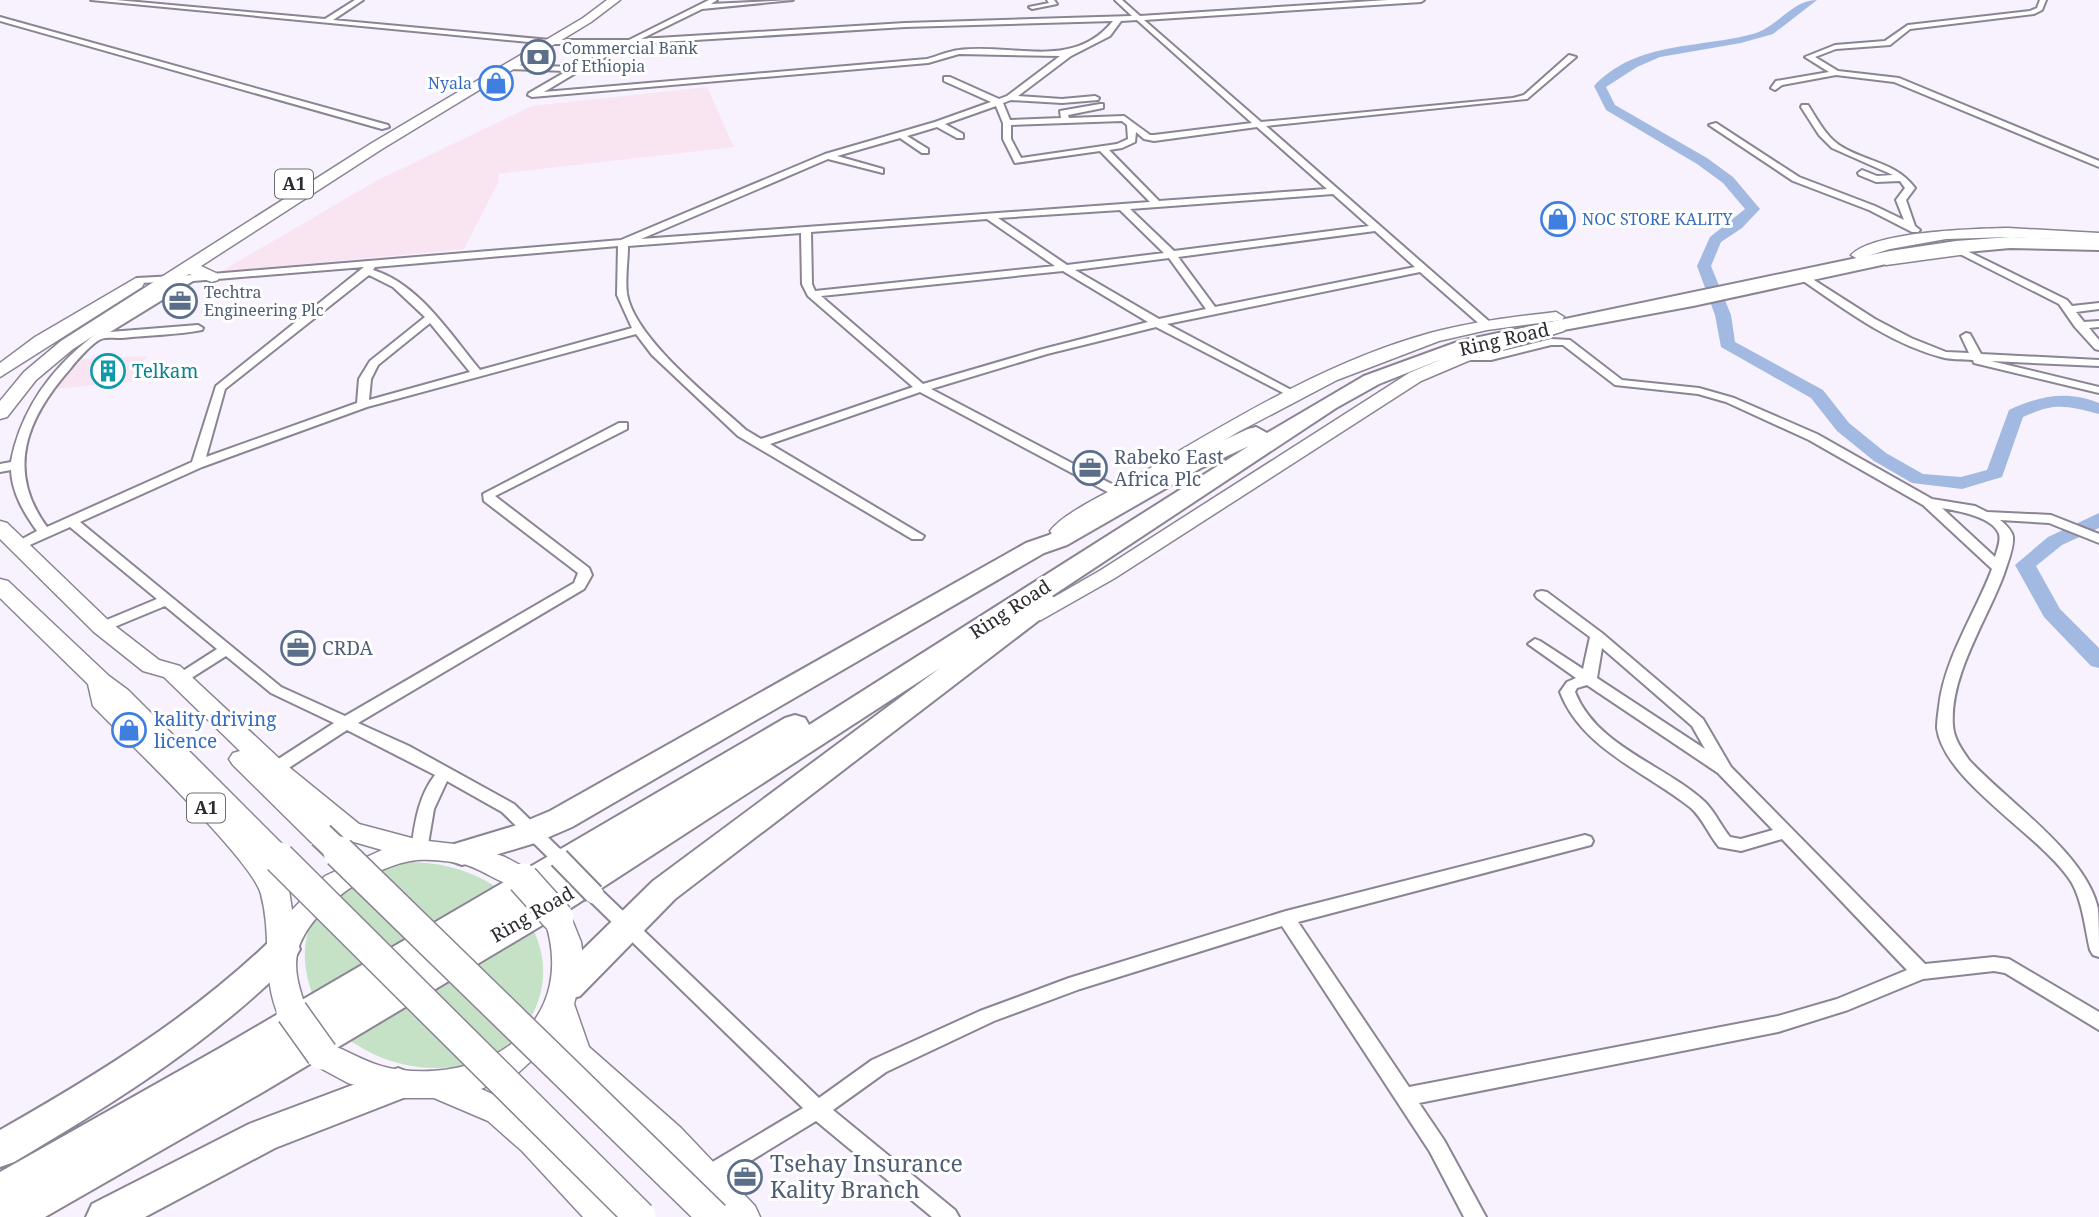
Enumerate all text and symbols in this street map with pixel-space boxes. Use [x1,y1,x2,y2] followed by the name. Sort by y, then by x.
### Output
[562,37,698,77] place label: Commercial Bank of Ethiopia
[519,38,557,76] bank icon: Commercial Bank of Ethiopia
[477,64,515,102] shop icon: Nyala
[428,72,472,94] place label: Nyala
[275,169,313,198] road number: A1
[1539,200,1577,238] shop icon: NOC STORE KALITY
[1582,208,1734,230] place label: NOC STORE KALITY
[204,281,324,321] place label: Techtra Engineering Plc
[161,282,199,320] office icon: Techtra Engineering Plc
[1456,316,1552,362] street label: Ring Road
[89,352,127,390] building icon: Telkam
[132,358,199,384] place label: Telkam
[1114,444,1224,492] place label: Rabeko East Africa Plc
[1071,449,1109,487] office icon: Rabeko East Africa Plc
[964,573,1056,645] street label: Ring Road
[279,629,317,667] office icon: CRDA
[322,635,374,661] place label: CRDA
[154,706,276,754] place label: kality driving licence
[110,711,148,749] shop icon: kality driving licence
[187,794,225,822] road number: A1
[486,880,579,948] street label: Ring Road
[770,1147,963,1205] place label: Tsehay Insurance Kality Branch
[726,1158,764,1196] office icon: Tsehay Insurance Kality Branch

